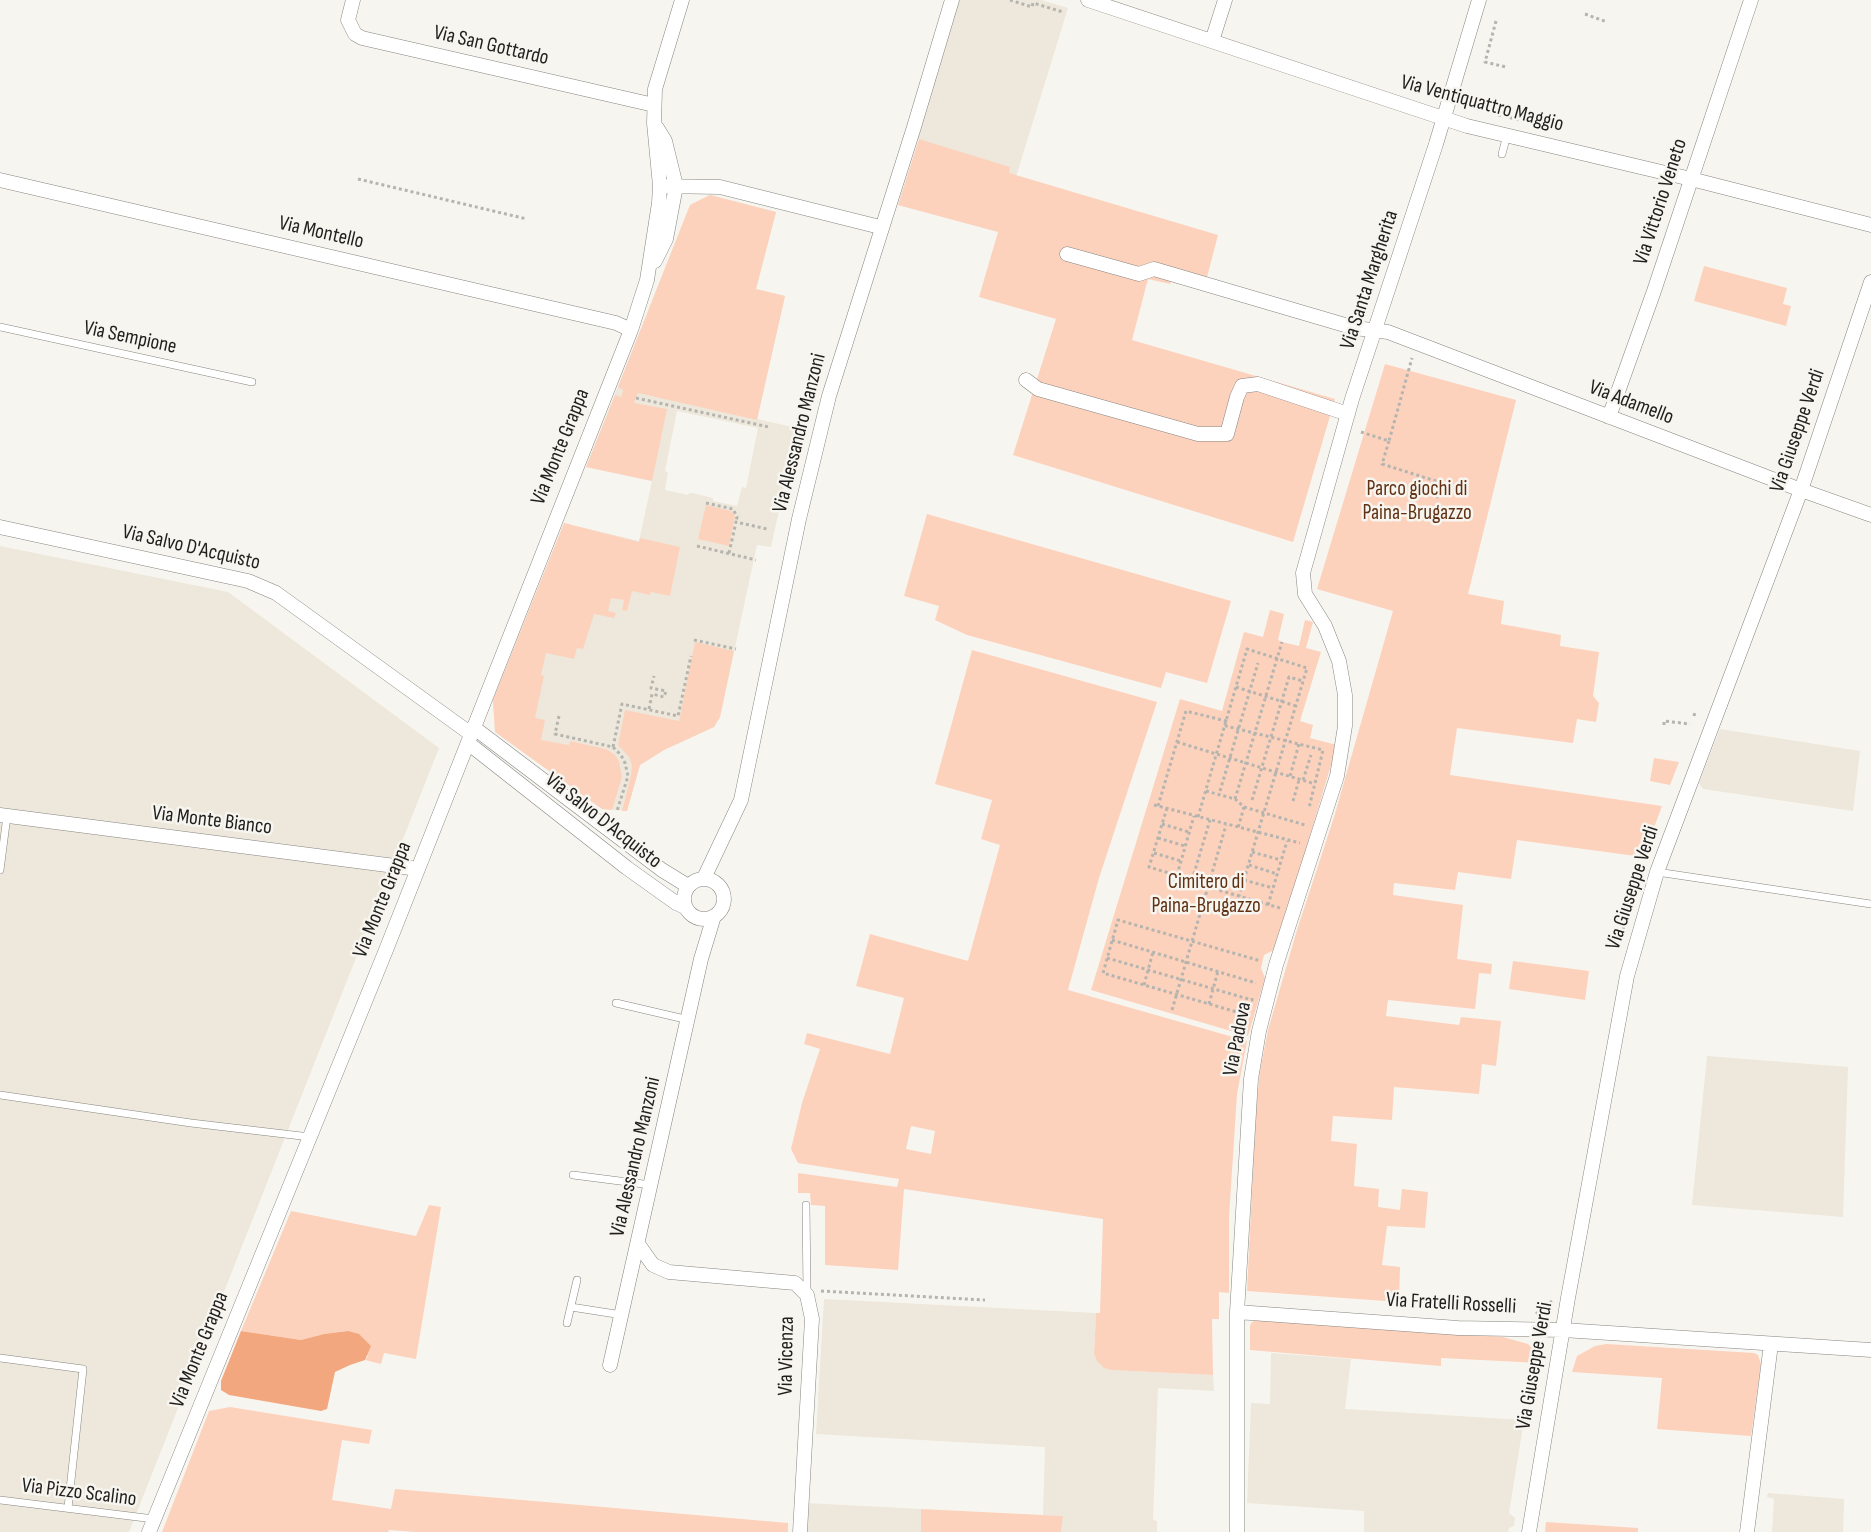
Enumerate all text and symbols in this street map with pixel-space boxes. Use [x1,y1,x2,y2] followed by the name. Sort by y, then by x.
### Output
[431,21,551,71] street label: Via San Gottardo
[1398,70,1566,138] street label: Via Ventiquattro Maggio
[1629,136,1693,268] street label: Via Vittorio Veneto
[1336,207,1404,353] street label: Via Santa Margherita
[276,211,366,255] street label: Via Montello
[81,316,179,360] street label: Via Sempione
[768,351,832,515] street label: Via Alessandro Manzoni
[1765,366,1831,496] street label: Via Giuseppe Verdi
[1585,375,1677,431] street label: Via Adamello
[526,385,596,509] street label: Via Monte Grappa
[1362,477,1472,527] park label: Parco giochi di Paina-Brugazzo
[120,520,262,576] street label: Via Salvo D'Acquisto
[540,768,666,874] street label: Via Salvo D'Acquisto
[151,801,273,841] street label: Via Monte Bianco
[1601,823,1665,953] street label: Via Giuseppe Verdi
[348,838,418,962] street label: Via Monte Grappa
[1151,870,1261,920] park label: Cimitero di Paina-Brugazzo
[1219,1000,1257,1078] street label: Via Padova
[605,1075,667,1239] street label: Via Alessandro Manzoni
[165,1288,235,1412] street label: Via Monte Grappa
[1385,1288,1517,1320] street label: Via Fratelli Rosselli
[1511,1300,1559,1432] street label: Via Giuseppe Verdi
[774,1316,800,1396] street label: Via Vicenza
[20,1473,138,1513] street label: Via Pizzo Scalino

